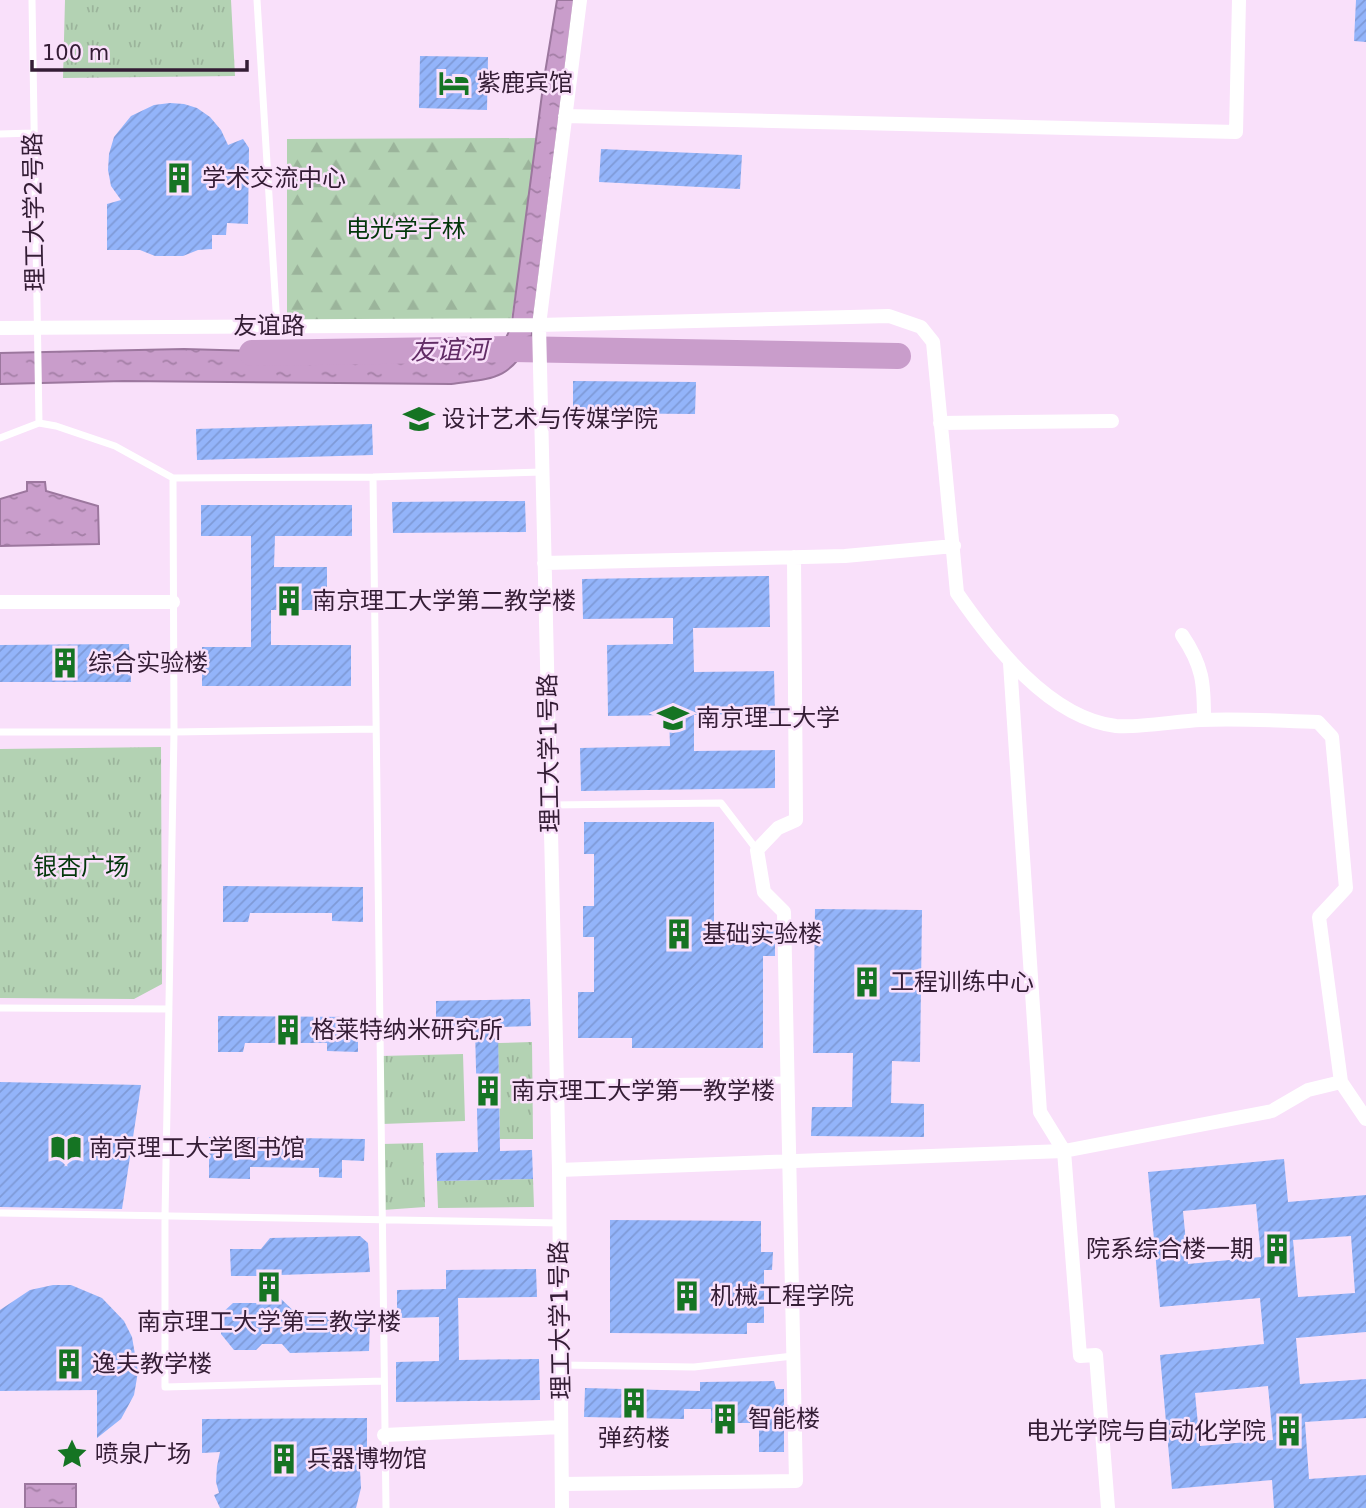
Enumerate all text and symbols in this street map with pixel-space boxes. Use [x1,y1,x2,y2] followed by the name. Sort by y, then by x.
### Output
[32,28,247,72] scale bar
[42,41,109,65] text: 100 m
[437,66,471,100] hotel icon: 紫鹿宾馆
[477,69,573,97] place label: 紫鹿宾馆
[19,132,49,292] street label: 理工大学2号路
[162,161,196,195] building icon: 学术交流中心
[202,164,346,192] place label: 学术交流中心
[346,215,466,243] park label: 电光学子林
[233,312,305,340] street label: 友谊路
[410,334,493,366] water label: 友谊河
[402,402,436,436] school or university icon: 设计艺术与传媒学院
[442,405,658,433] place label: 设计艺术与传媒学院
[272,584,306,618] building icon: 南京理工大学第二教学楼
[312,587,576,615] place label: 南京理工大学第二教学楼
[48,646,82,680] building icon: 综合实验楼
[88,649,208,677] place label: 综合实验楼
[534,673,564,833] street label: 理工大学1号路
[656,701,690,735] school or university icon: 南京理工大学
[696,704,840,732] place label: 南京理工大学
[33,853,129,881] park label: 银杏广场
[662,917,696,951] building icon: 基础实验楼
[702,920,822,948] place label: 基础实验楼
[850,965,884,999] building icon: 工程训练中心
[890,968,1034,996] place label: 工程训练中心
[271,1013,305,1047] building icon: 格莱特纳米研究所
[311,1016,503,1044] place label: 格莱特纳米研究所
[471,1074,505,1108] building icon: 南京理工大学第一教学楼
[511,1077,775,1105] place label: 南京理工大学第一教学楼
[49,1131,83,1165] library icon: 南京理工大学图书馆
[89,1134,305,1162] place label: 南京理工大学图书馆
[1260,1232,1294,1266] building icon: 院系综合楼一期
[1086,1235,1254,1263] place label: 院系综合楼一期
[545,1240,575,1400] street label: 理工大学1号路
[252,1270,286,1304] building icon: 南京理工大学第三教学楼
[670,1279,704,1313] building icon: 机械工程学院
[710,1282,854,1310] place label: 机械工程学院
[137,1308,401,1336] place label: 南京理工大学第三教学楼
[52,1347,86,1381] building icon: 逸夫教学楼
[92,1350,212,1378] place label: 逸夫教学楼
[617,1386,651,1420] building icon: 弹药楼
[708,1402,742,1436] building icon: 智能楼
[748,1405,820,1433] place label: 智能楼
[1272,1414,1306,1448] building icon: 电光学院与自动化学院
[1026,1417,1266,1445] place label: 电光学院与自动化学院
[598,1424,670,1452] place label: 弹药楼
[55,1437,89,1471] place icon: 喷泉广场
[95,1440,191,1468] place label: 喷泉广场
[267,1442,301,1476] building icon: 兵器博物馆
[307,1445,427,1473] place label: 兵器博物馆

